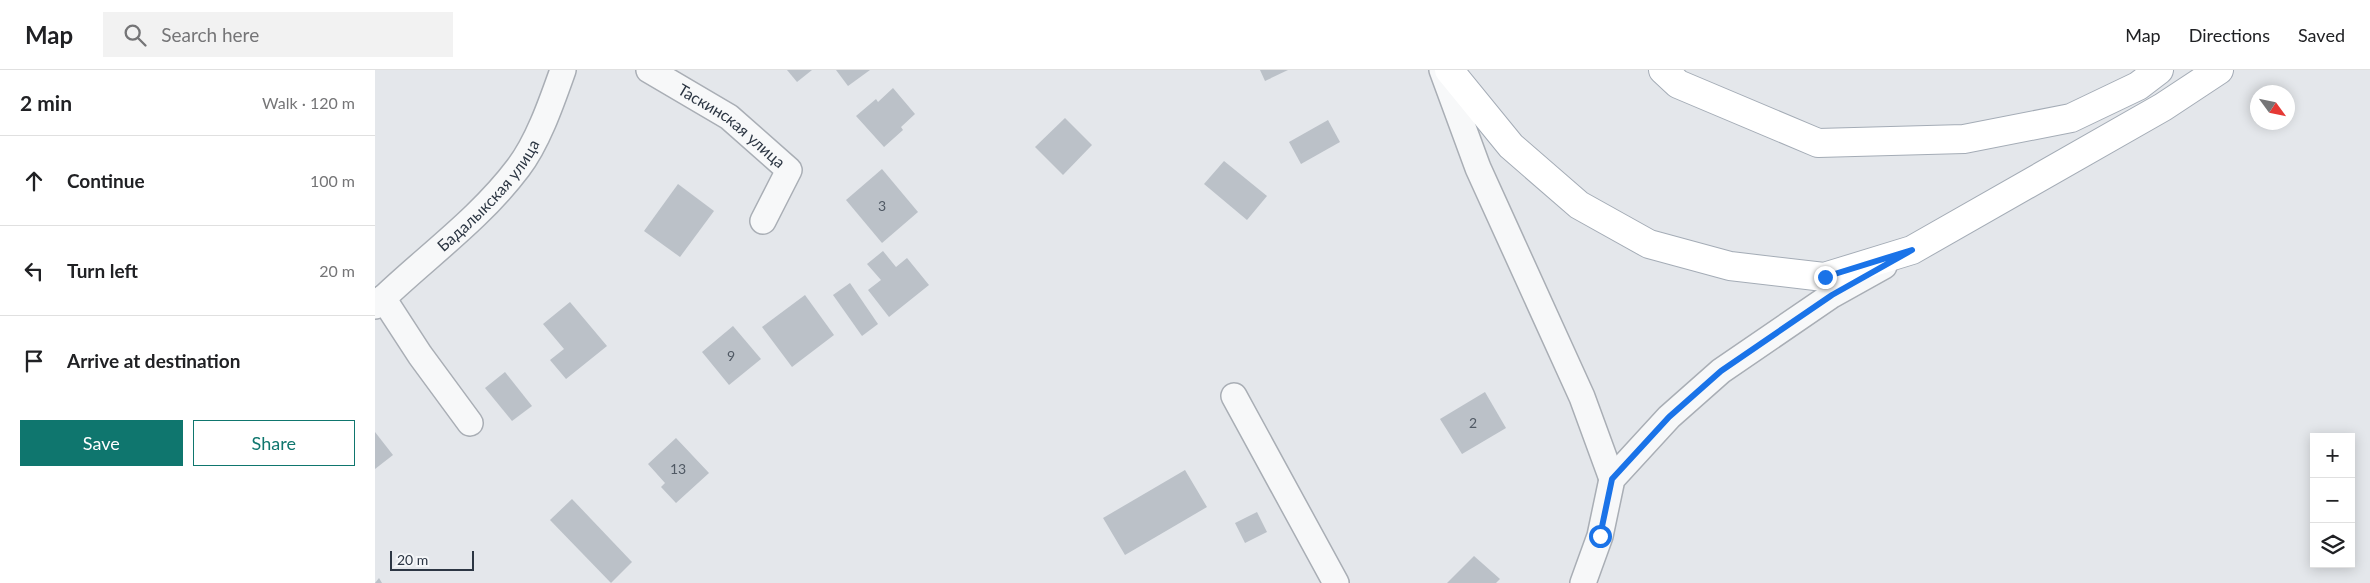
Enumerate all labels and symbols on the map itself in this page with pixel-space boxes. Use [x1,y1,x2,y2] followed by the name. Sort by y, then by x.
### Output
[675,79,790,171] street label: Таскинская улица
[2250,85,2295,130] north arrow
[433,136,543,255] street label: Бадалыкская улица
[878,197,886,214] house number: 3
[1814,266,1837,289] route end
[727,347,735,364] house number: 9
[1469,414,1477,431] house number: 2
[670,460,686,477] house number: 13
[1589,525,1612,548] route start
[390,548,474,571] scale bar

